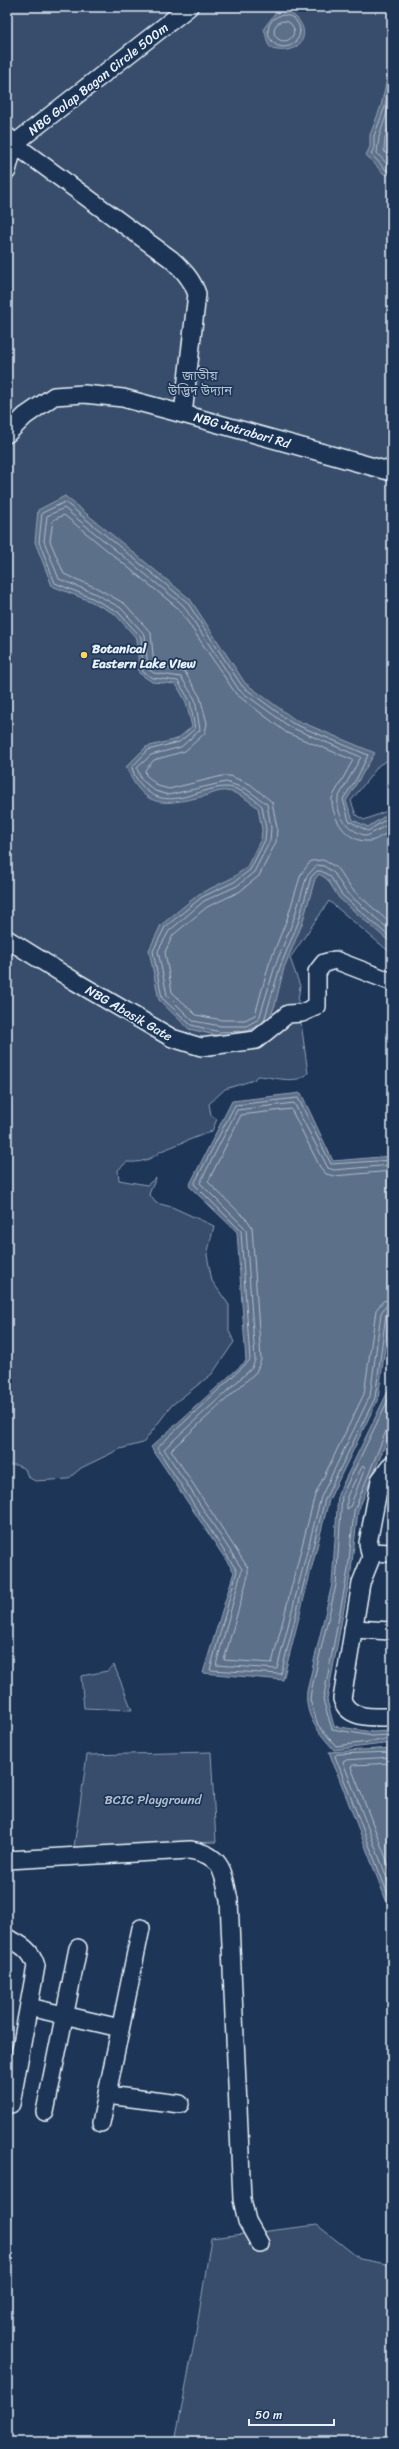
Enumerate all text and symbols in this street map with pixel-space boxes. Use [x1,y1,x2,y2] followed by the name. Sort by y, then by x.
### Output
[23,17,173,141] street label: NBG Golap Bagan Circle 500m
[167,364,232,402] park label: জাতীয় উদ্ভিদ উদ্যান
[191,405,294,455] street label: NBG Jatrabari Rd
[92,637,197,675] place label: Botanical Eastern Lake View
[79,650,89,660] marker: Botanical Eastern Lake View
[81,979,177,1048] street label: NBG Abasik Gate
[105,1788,203,1811] park label: BCIC Playground
[249,2401,334,2427] scale bar
[255,2404,282,2426] text: 50 m

